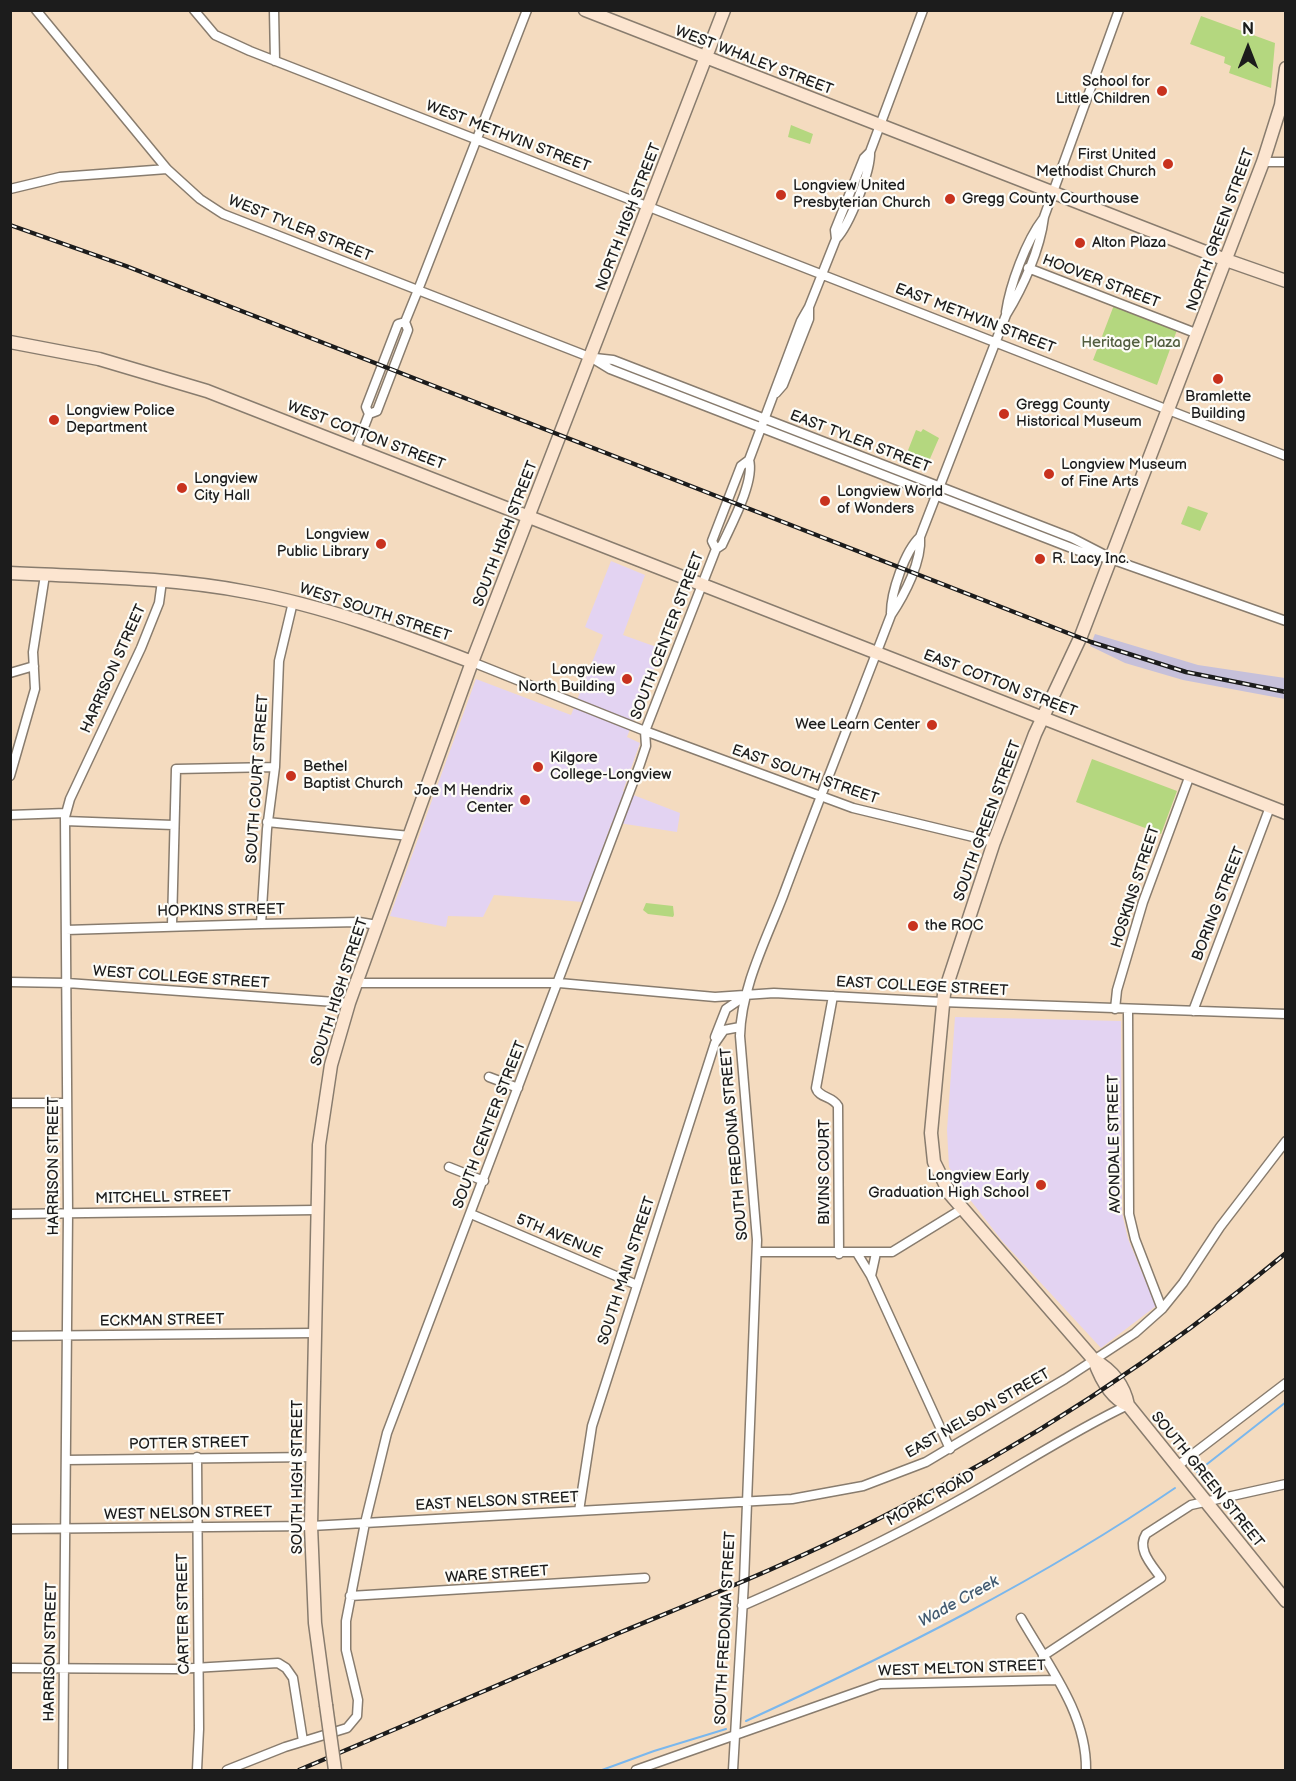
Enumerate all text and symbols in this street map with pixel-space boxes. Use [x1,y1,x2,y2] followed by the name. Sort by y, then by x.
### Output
[1218,18,1278,78] north arrow
[1242,20,1254,39] text: N
[672,23,836,99] street label: WEST WHALEY STREET
[1056,73,1150,108] place label: School for Little Children
[1155,84,1169,98] marker: School for Little Children
[423,97,593,177] street label: WEST METHVIN STREET
[593,141,665,293] street label: NORTH HIGH STREET
[1036,146,1156,181] place label: First United Methodist Church
[1183,146,1259,314] street label: NORTH GREEN STREET
[1161,157,1175,171] marker: First United Methodist Church
[793,177,931,212] place label: Longview United Presbyterian Church
[774,188,788,202] marker: Longview United Presbyterian Church
[962,190,1139,208] place label: Gregg County Courthouse
[225,192,375,266] street label: WEST TYLER STREET
[943,192,957,206] marker: Gregg County Courthouse
[1092,234,1166,252] place label: Alton Plaza
[1073,236,1087,250] marker: Alton Plaza
[1040,251,1162,313] street label: HOOVER STREET
[892,280,1058,358] street label: EAST METHVIN STREET
[1081,334,1181,352] park label: Heritage Plaza
[1211,372,1225,386] marker: Bramlette Building
[1185,388,1251,423] place label: Bramlette Building
[1016,396,1142,431] place label: Gregg County Historical Museum
[284,398,448,474] street label: WEST COTTON STREET
[66,402,175,437] place label: Longview Police Department
[787,407,933,477] street label: EAST TYLER STREET
[997,407,1011,421] marker: Gregg County Historical Museum
[47,413,61,427] marker: Longview Police Department
[1061,456,1187,491] place label: Longview Museum of Fine Arts
[470,459,542,609] street label: SOUTH HIGH STREET
[1042,467,1056,481] marker: Longview Museum of Fine Arts
[194,470,257,505] place label: Longview City Hall
[175,481,189,495] marker: Longview City Hall
[837,483,943,518] place label: Longview World of Wonders
[818,494,832,508] marker: Longview World of Wonders
[277,526,369,561] place label: Longview Public Library
[374,537,388,551] marker: Longview Public Library
[628,550,708,722] street label: SOUTH CENTER STREET
[1052,550,1129,568] place label: R. Lacy Inc.
[1033,552,1047,566] marker: R. Lacy Inc.
[297,580,453,646] street label: WEST SOUTH STREET
[77,602,151,736] street label: HARRISON STREET
[921,646,1079,722] street label: EAST COTTON STREET
[518,661,615,696] place label: Longview North Building
[620,672,634,686] marker: Longview North Building
[243,694,273,864] street label: SOUTH COURT STREET
[795,716,920,734] place label: Wee Learn Center
[925,718,939,732] marker: Wee Learn Center
[951,738,1025,904] street label: SOUTH GREEN STREET
[729,741,881,809] street label: EAST SOUTH STREET
[550,749,671,784] place label: Kilgore College-Longview
[303,758,403,793] place label: Bethel Baptist Church
[531,760,545,774] marker: Kilgore College-Longview
[284,769,298,783] marker: Bethel Baptist Church
[414,782,513,817] place label: Joe M Hendrix Center
[518,793,532,807] marker: Joe M Hendrix Center
[1108,824,1164,950] street label: HOSKINS STREET
[1189,844,1249,964] street label: BORING STREET
[157,901,285,921] street label: HOPKINS STREET
[308,916,372,1068] street label: SOUTH HIGH STREET
[925,917,983,935] place label: the ROC
[906,919,920,933] marker: the ROC
[92,963,270,993] street label: WEST COLLEGE STREET
[835,974,1009,1000] street label: EAST COLLEGE STREET
[450,1039,530,1211] street label: SOUTH CENTER STREET
[718,1047,752,1241] street label: SOUTH FREDONIA STREET
[1105,1074,1125,1214] street label: AVONDALE STREET
[45,1096,63,1236] street label: HARRISON STREET
[816,1119,834,1225] street label: BIVINS COURT
[868,1167,1029,1202] place label: Longview Early Graduation High School
[1034,1178,1048,1192] marker: Longview Early Graduation High School
[95,1188,231,1208] street label: MITCHELL STREET
[595,1195,659,1347] street label: SOUTH MAIN STREET
[513,1211,605,1263] street label: 5TH AVENUE
[99,1311,225,1331] street label: ECKMAN STREET
[903,1365,1053,1463] street label: EAST NELSON STREET
[289,1400,307,1554] street label: SOUTH HIGH STREET
[1147,1408,1267,1552] street label: SOUTH GREEN STREET
[129,1434,249,1454] street label: POTTER STREET
[884,1467,978,1531] street label: MOPAC ROAD
[415,1489,579,1515] street label: EAST NELSON STREET
[104,1504,272,1524] street label: WEST NELSON STREET
[712,1531,740,1725] street label: SOUTH FREDONIA STREET
[174,1553,194,1675] street label: CARTER STREET
[445,1562,549,1588] street label: WARE STREET
[915,1572,1003,1632] water label: Wade Creek
[41,1582,61,1722] street label: HARRISON STREET
[878,1657,1046,1681] street label: WEST MELTON STREET

